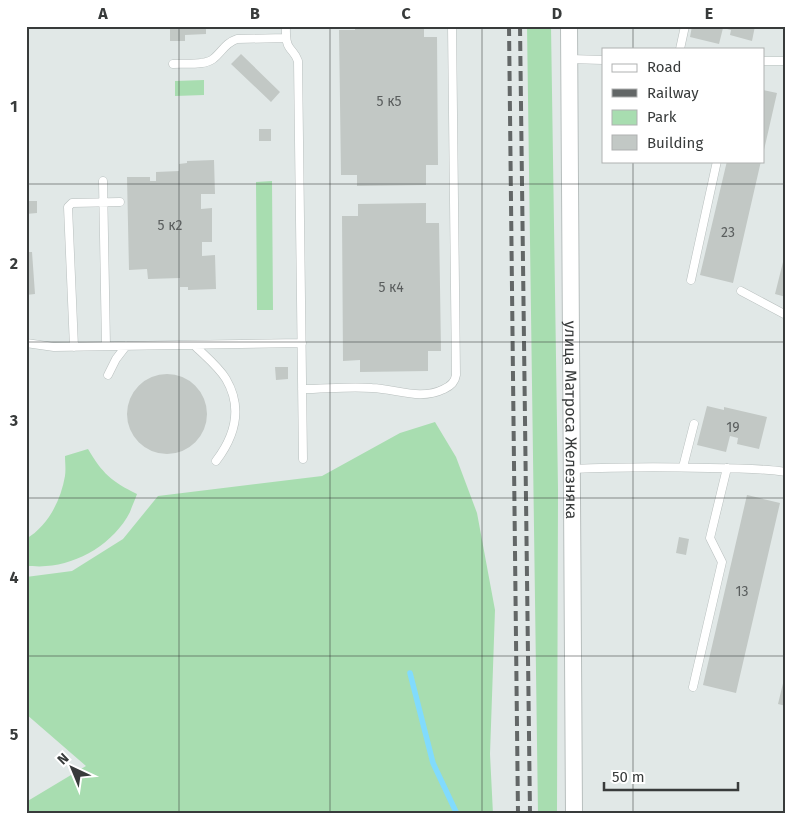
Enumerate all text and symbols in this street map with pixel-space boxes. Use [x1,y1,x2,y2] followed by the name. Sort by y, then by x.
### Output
[97,4,108,23] text: A
[250,4,260,23] text: B
[401,4,411,23] text: C
[552,4,562,23] text: D
[705,4,713,23] text: E
[602,48,764,162] legend
[647,58,682,76] text: Road
[647,84,699,102] text: Railway
[377,93,401,110] house number: 5 к5
[10,97,18,116] text: 1
[647,108,677,126] text: Park
[647,134,703,152] text: Building
[158,217,183,234] house number: 5 к2
[721,224,735,241] house number: 23
[10,254,18,273] text: 2
[378,279,404,296] house number: 5 к4
[561,321,581,519] street label: улица Матроса Железняка
[9,411,18,430] text: 3
[726,419,740,436] house number: 19
[9,568,19,587] text: 4
[735,583,749,600] house number: 13
[10,725,19,744] text: 5
[48,742,98,792] north arrow
[54,750,73,768] text: N
[604,760,738,792] scale bar
[612,768,645,786] text: 50 m

